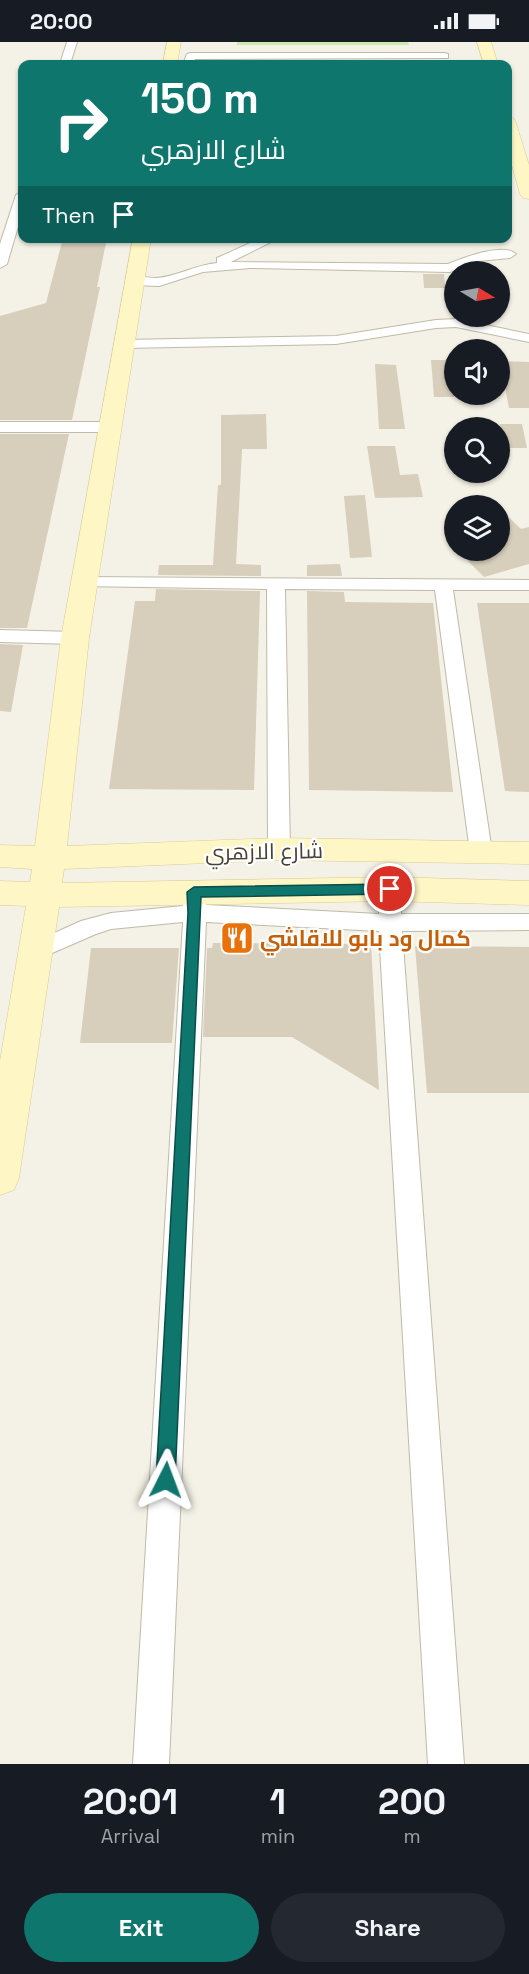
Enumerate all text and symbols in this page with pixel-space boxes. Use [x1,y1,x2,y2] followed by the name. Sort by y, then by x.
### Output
[30,7,92,35] text: 20:00
[141,72,259,125] text: 150 m
[42,84,120,162] icon: right
[141,132,286,167] text: شارع الازهري
[107,198,140,231] icon: arrive
[42,201,95,229] text: Then
[444,261,510,327] north arrow
[444,261,510,561] map controls
[444,339,510,405] button: sound
[444,417,510,483] button: search
[444,495,510,561] button: layers
[205,836,323,869] street label: شارع الازهري
[364,863,415,914] pin
[373,872,406,905] icon: arrive
[219,920,255,956] restaurant icon: كمال ود بابو للاقاشي
[260,924,471,956] place label: كمال ود بابو للاقاشي
[134,1448,198,1512] position arrow
[83,1779,178,1825] text: 20:01
[270,1779,286,1825] text: 1
[378,1779,446,1825] text: 200
[101,1823,160,1849] text: Arrival
[261,1823,295,1849] text: min
[403,1823,421,1849] text: m
[24,1893,259,1962] button: Exit
[271,1893,505,1962] button: Share

